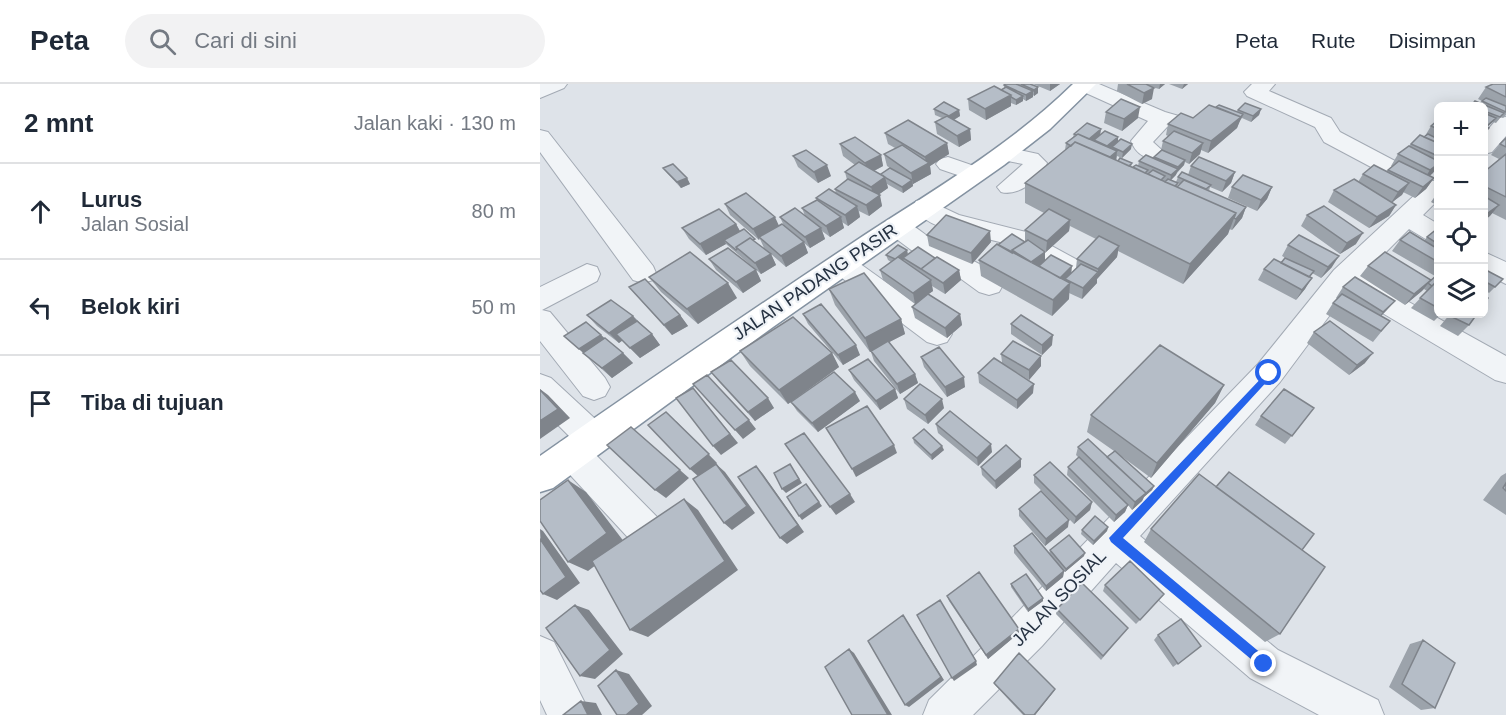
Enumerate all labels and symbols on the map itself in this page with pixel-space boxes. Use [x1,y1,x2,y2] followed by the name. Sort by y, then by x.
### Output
[729,220,901,344] street label: JALAN PADANG PASIR
[1255,359,1281,385] route start
[1008,546,1110,650] street label: JALAN SOSIAL
[1250,650,1276,676] route end

